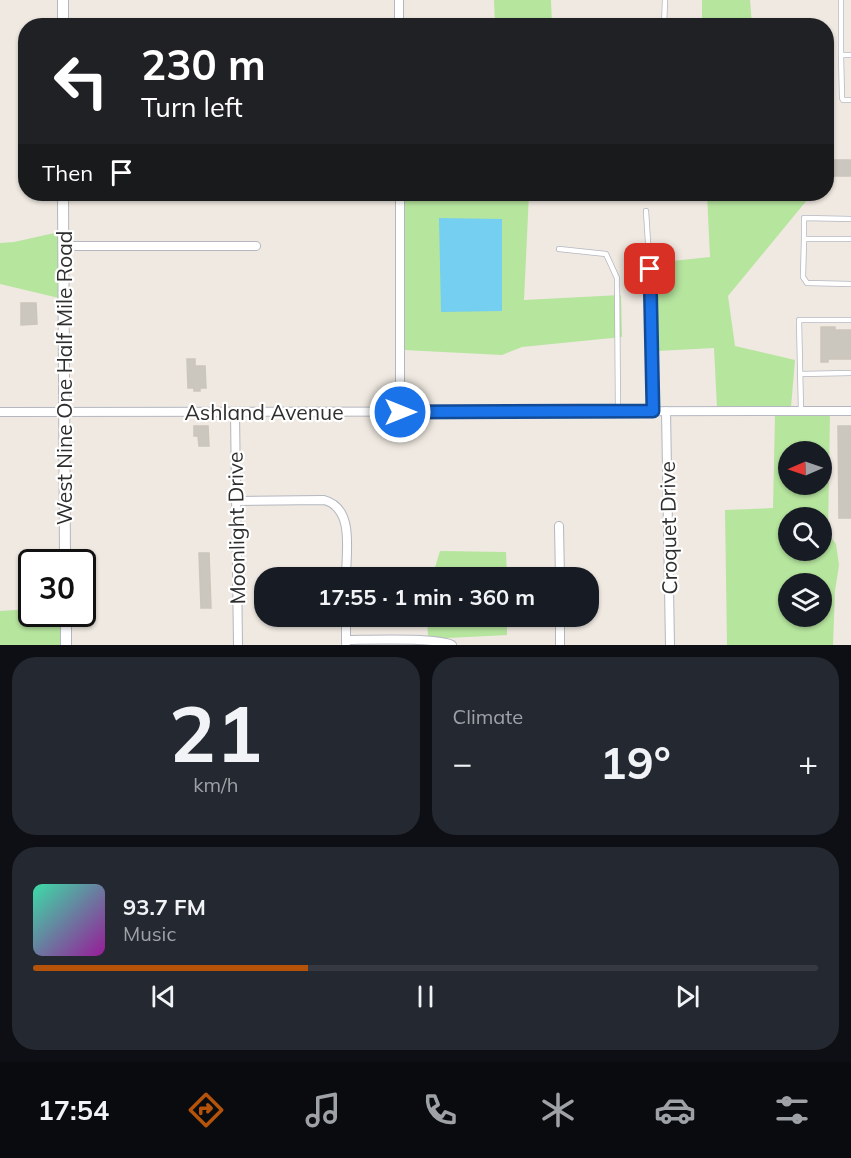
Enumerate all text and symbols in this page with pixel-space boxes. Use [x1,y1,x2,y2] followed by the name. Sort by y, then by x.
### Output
[141,38,266,91] text: 230 m
[42,42,120,120] icon: left
[141,90,243,124] text: Turn left
[105,156,138,189] icon: arrive
[42,159,93,187] text: Then
[51,231,77,525] street label: West Nine One Half Mile Road
[624,243,675,294] pin
[633,252,666,285] icon: arrive
[368,380,432,444] position arrow
[184,399,344,425] street label: Ashland Avenue
[778,441,832,495] north arrow
[778,441,832,627] map controls
[222,451,250,605] street label: Moonlight Drive
[654,461,682,595] street label: Croquet Drive
[778,507,832,561] button: search
[18,549,96,627] speed limit sign: 30
[778,573,832,627] button: layers
[318,583,535,611] text: 17:55 · 1 min · 360 m
[169,684,263,782] text: 21
[453,704,523,729] text: Climate
[600,734,671,790] text: 19°
[453,742,472,783] text: −
[798,742,818,783] text: +
[193,772,238,797] text: km/h
[123,893,206,921] text: 93.7 FM
[123,921,176,946] text: Music
[147,980,180,1013] icon: previous
[409,980,442,1013] icon: pause
[671,980,704,1013] icon: next
[185,1089,227,1131] icon: directions
[302,1089,344,1131] icon: music
[419,1089,461,1131] icon: phone
[537,1089,579,1131] icon: climate
[654,1089,696,1131] icon: car
[771,1089,813,1131] icon: filters
[38,1093,109,1127] text: 17:54

